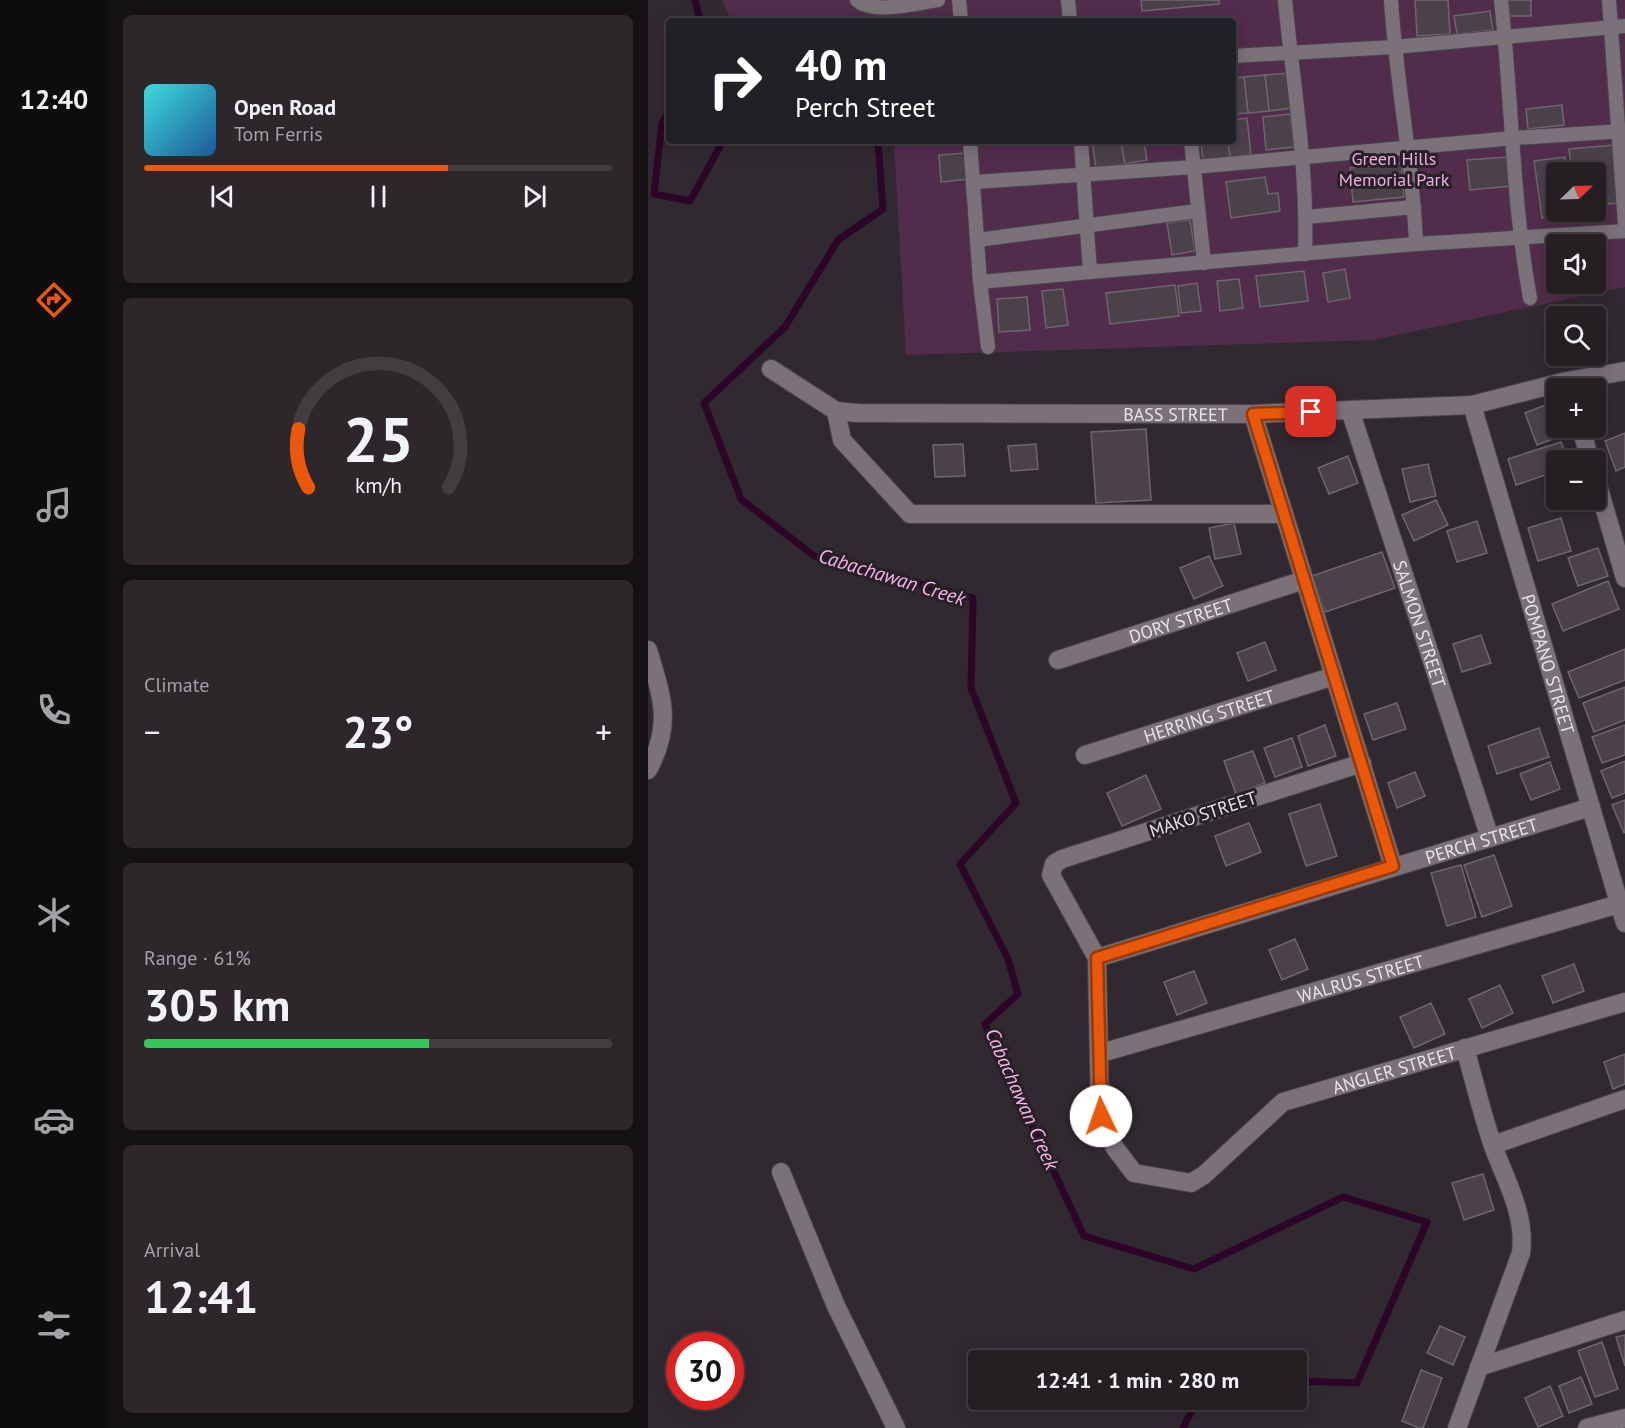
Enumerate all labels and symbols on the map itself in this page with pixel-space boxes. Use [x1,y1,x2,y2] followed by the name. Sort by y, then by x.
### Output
[1339,147,1450,191] park label: Green Hills Memorial Park
[1546,162,1606,222] north arrow
[1285,386,1336,437] pin
[1123,402,1228,425] street label: BASS STREET
[815,542,970,612] water label: Cabachawan Creek
[1388,557,1451,690] street label: SALMON STREET
[1517,591,1580,737] street label: POMPANO STREET
[1126,593,1235,648] street label: DORY STREET
[1141,684,1277,747] street label: HERRING STREET
[1146,786,1260,842] street label: MAKO STREET
[1422,812,1540,869] street label: PERCH STREET
[1295,949,1426,1007] street label: WALRUS STREET
[979,1024,1065,1175] water label: Cabachawan Creek
[1330,1041,1459,1098] street label: ANGLER STREET
[1069,1084,1133,1148] position arrow
[666,1332,744,1410] speed limit sign: 30

